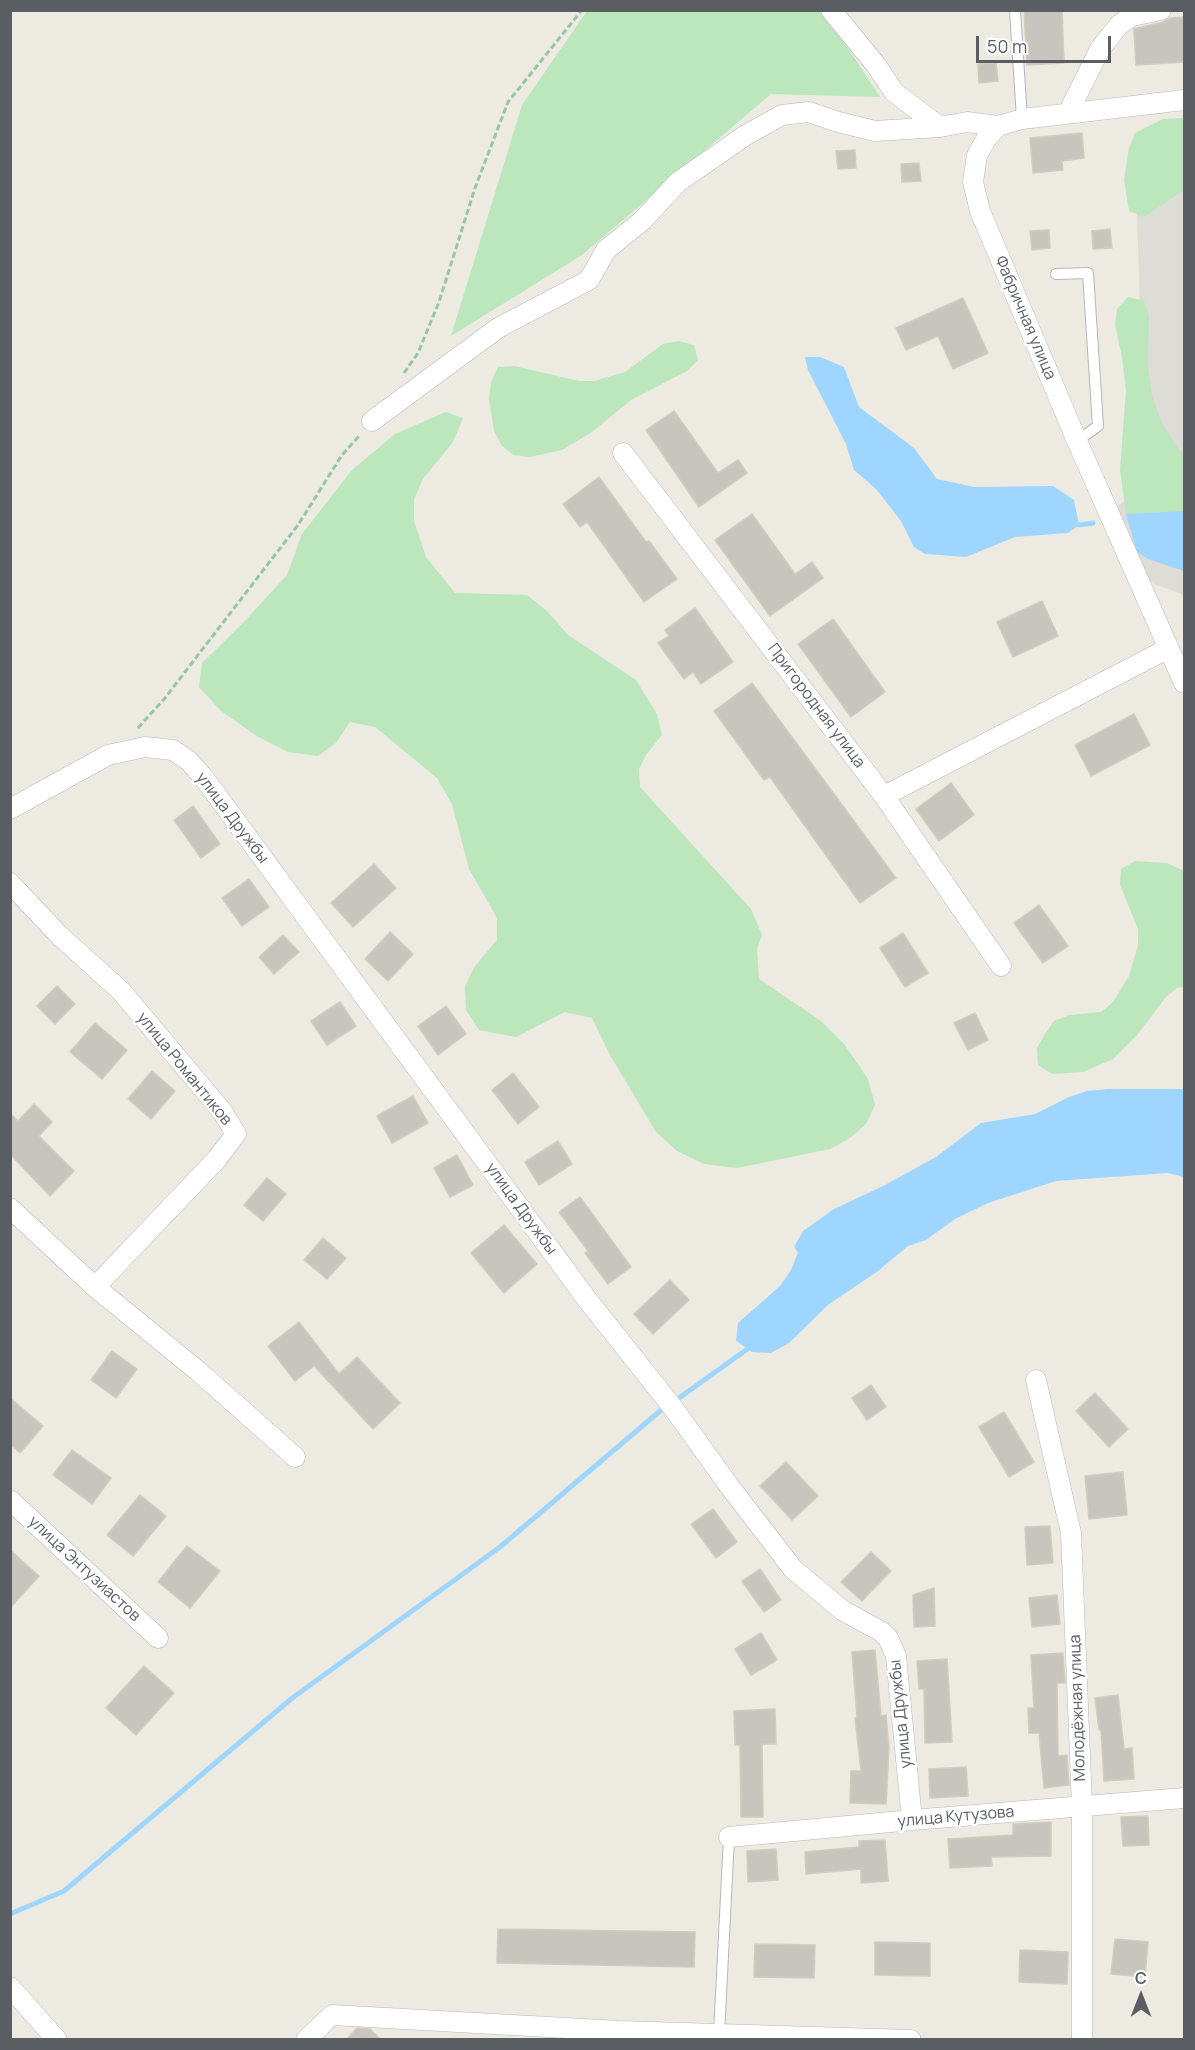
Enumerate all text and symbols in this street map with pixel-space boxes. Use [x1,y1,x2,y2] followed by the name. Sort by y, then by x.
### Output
[979,24,1114,62] scale bar
[987,34,1027,58] text: 50 m
[990,253,1060,383] street label: Фабричная улица
[763,640,869,772] street label: Пригородная улица
[192,769,272,867] street label: улица Дружбы
[133,1009,235,1129] street label: улица Романтиков
[481,1159,561,1259] street label: улица Дружбы
[24,1512,144,1626] street label: улица Энтузиастов
[1066,1634,1090,1782] street label: Молодёжная улица
[886,1659,916,1769] street label: улица Дружбы
[897,1802,1015,1832] street label: улица Кутузова
[1111,1966,1171,2026] north arrow
[1135,1967,1147,1989] text: С

